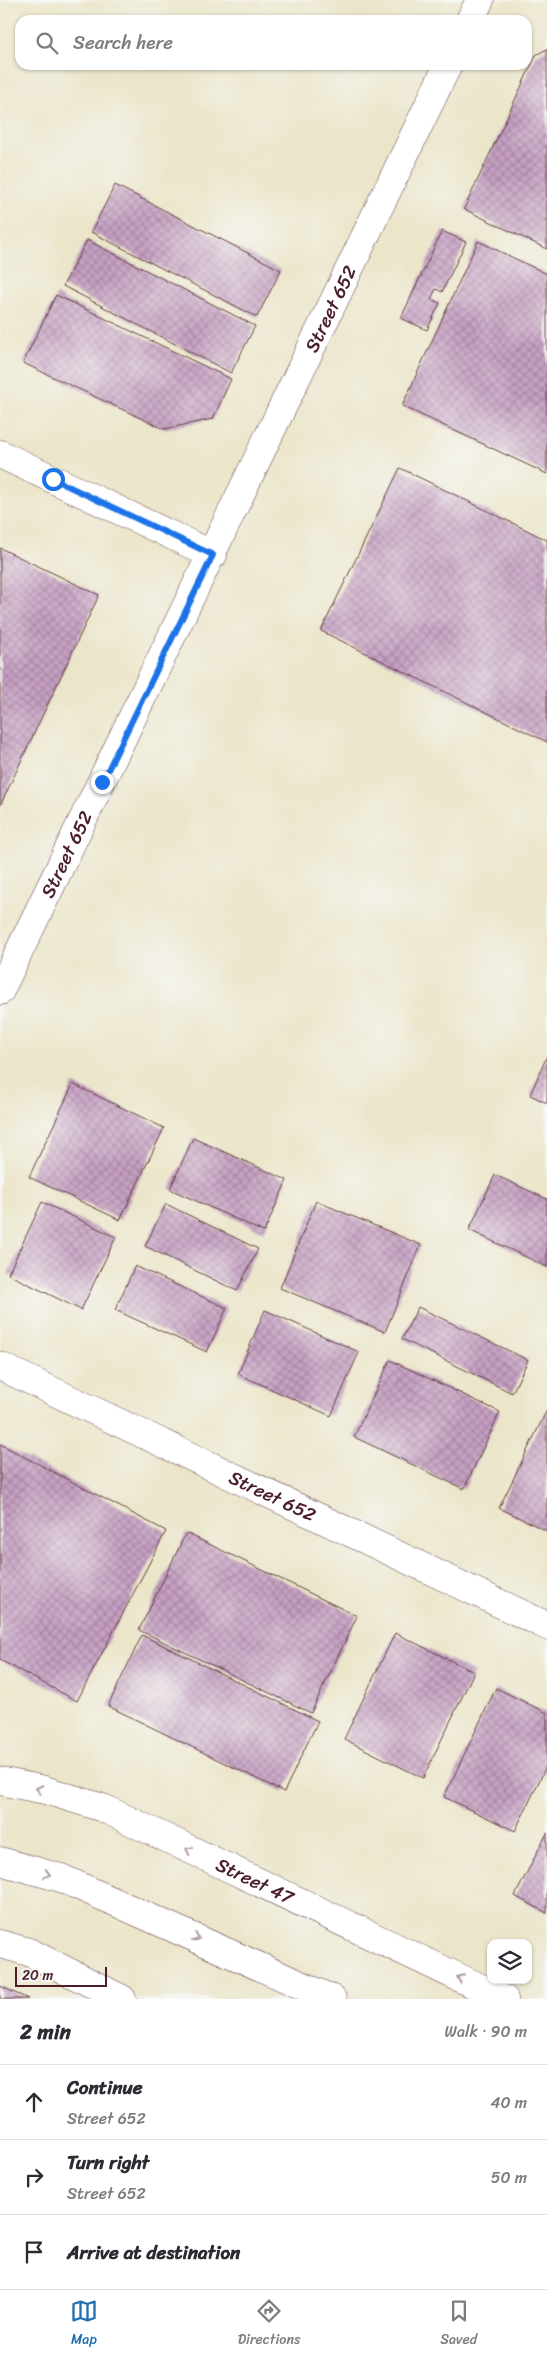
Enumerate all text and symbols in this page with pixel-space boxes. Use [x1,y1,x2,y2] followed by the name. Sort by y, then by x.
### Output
[15,15,532,70] search box
[73,26,173,59] text: Search here
[33,29,61,57] icon: search
[295,260,366,358] street label: Street 652
[42,468,65,491] route start
[91,771,114,794] route end
[31,805,102,904] street label: Street 652
[223,1461,322,1531] street label: Street 652
[35,1784,44,1795] one-way arrow
[185,1845,194,1856] one-way arrow
[210,1848,300,1914] street label: Street 47
[43,1868,51,1879] one-way arrow
[191,1931,200,1942] one-way arrow
[487,1939,532,1984] map controls
[487,1939,532,1984] button: layers
[22,1963,53,1988] text: 20 m
[15,1964,108,1987] scale bar
[456,1974,465,1984] one-way arrow
[20,2013,71,2051] text: 2 min
[445,2017,527,2046] text: Walk · 90 m
[67,2071,143,2104] text: Continue
[20,2088,48,2116] icon: ahead
[490,2088,527,2117] text: 40 m
[67,2104,146,2133] text: Street 652
[67,2146,149,2179] text: Turn right
[20,2163,48,2191] icon: right
[491,2163,527,2192] text: 50 m
[67,2179,146,2208] text: Street 652
[67,2236,240,2269] text: Arrive at destination
[20,2238,48,2266] icon: arrive
[70,2297,98,2352] tab: Map
[238,2297,300,2352] tab: Directions
[440,2297,477,2352] tab: Saved

